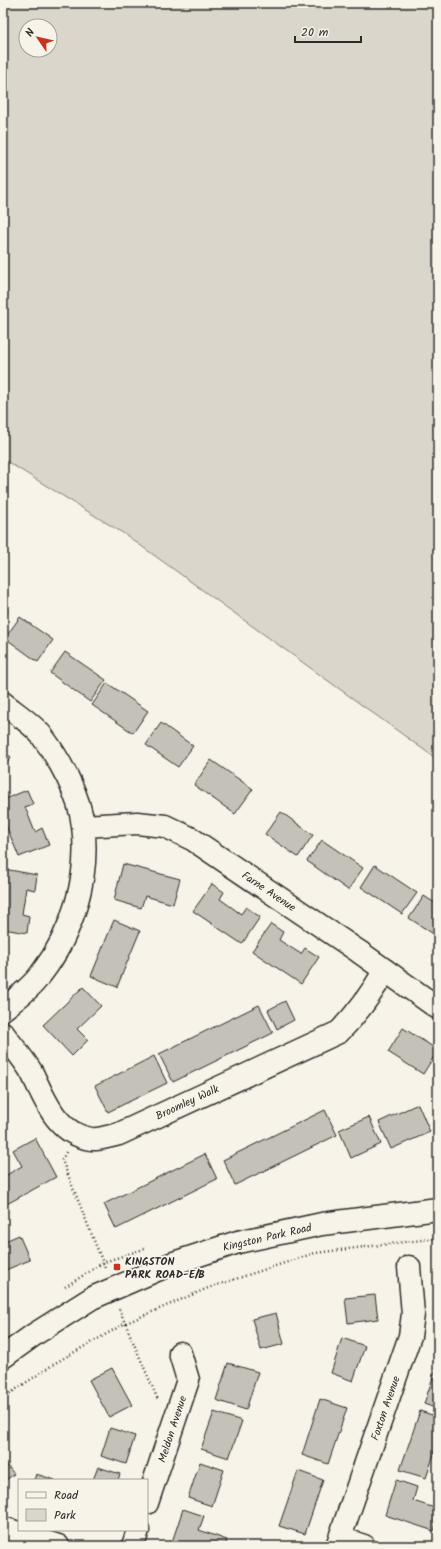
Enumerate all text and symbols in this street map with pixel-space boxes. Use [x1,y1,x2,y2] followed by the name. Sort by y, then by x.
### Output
[18,18,58,58] north arrow
[295,18,361,44] scale bar
[301,23,329,42] text: 20 m
[21,25,40,41] text: N
[238,867,299,917] street label: Farne Avenue
[153,1080,223,1125] street label: Broomley Walk
[221,1219,314,1257] street label: Kingston Park Road
[125,1253,205,1284] place label: KINGSTON PARK ROAD-E/B
[112,1262,122,1272] marker: KINGSTON PARK ROAD-E/B
[366,1374,405,1443] street label: Foxton Avenue
[154,1393,192,1465] street label: Meldon Avenue
[18,1479,148,1531] legend
[54,1486,79,1505] text: Road
[54,1506,76,1525] text: Park

